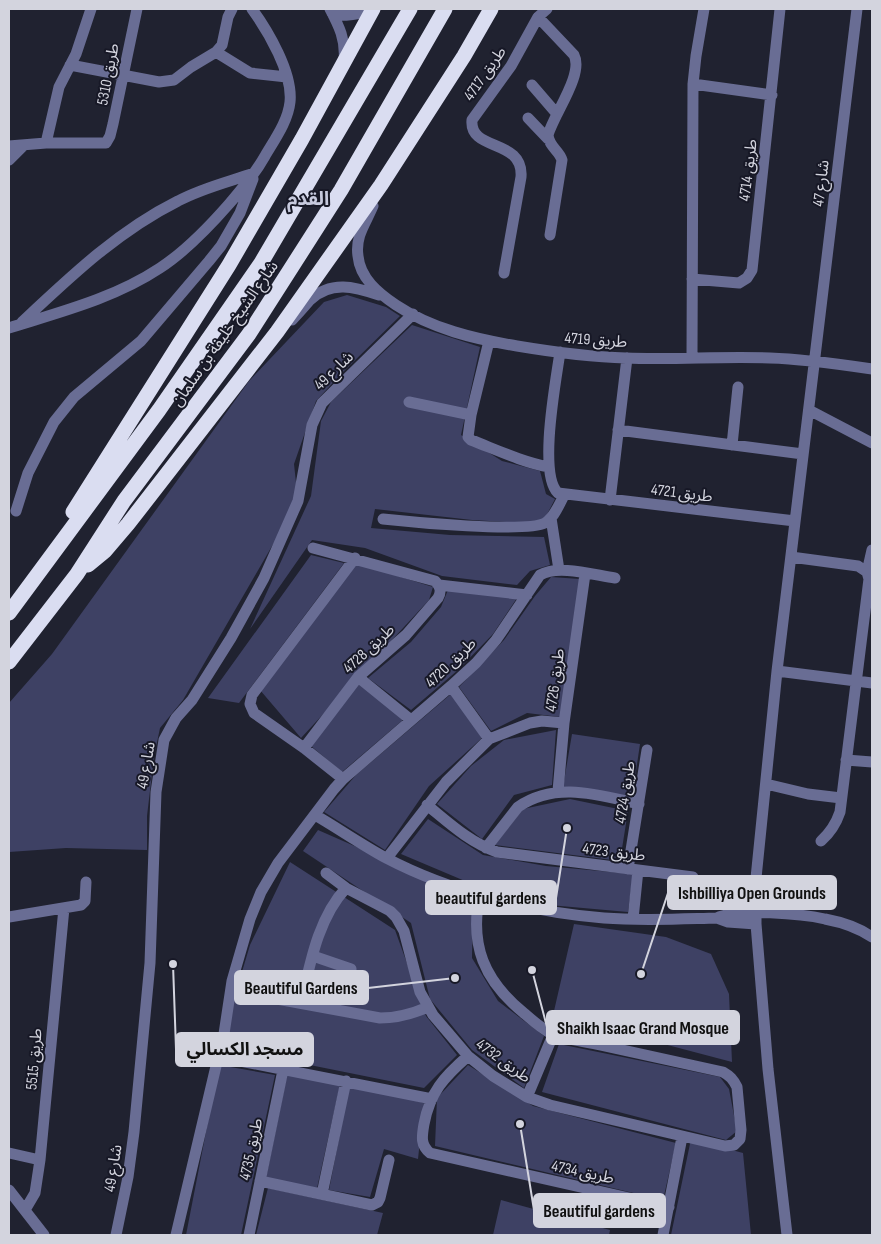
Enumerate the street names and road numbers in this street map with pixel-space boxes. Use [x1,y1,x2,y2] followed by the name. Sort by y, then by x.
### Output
[93,41,124,107] street label: طريق 5310
[460,43,511,105] street label: طريق 4717
[735,138,762,202] street label: طريق 4714
[809,159,836,208] street label: شارع 47
[168,257,284,411] street label: شارع الشيخ خليفة بن سلمان
[564,329,628,352] street label: طريق 4719
[310,348,359,396] street label: شارع 49
[650,480,714,507] street label: طريق 4721
[339,620,399,678] street label: طريق 4728
[422,634,481,692] street label: طريق 4720
[542,647,569,713] street label: طريق 4726
[133,740,162,791] street label: شارع 49
[611,759,640,825] street label: طريق 4724
[581,839,647,866] street label: طريق 4723
[22,1027,47,1091] street label: طريق 5515
[472,1035,534,1088] street label: طريق 4732
[236,1116,267,1182] street label: طريق 4735
[100,1143,129,1194] street label: شارع 49
[550,1157,616,1188] street label: طريق 4734

